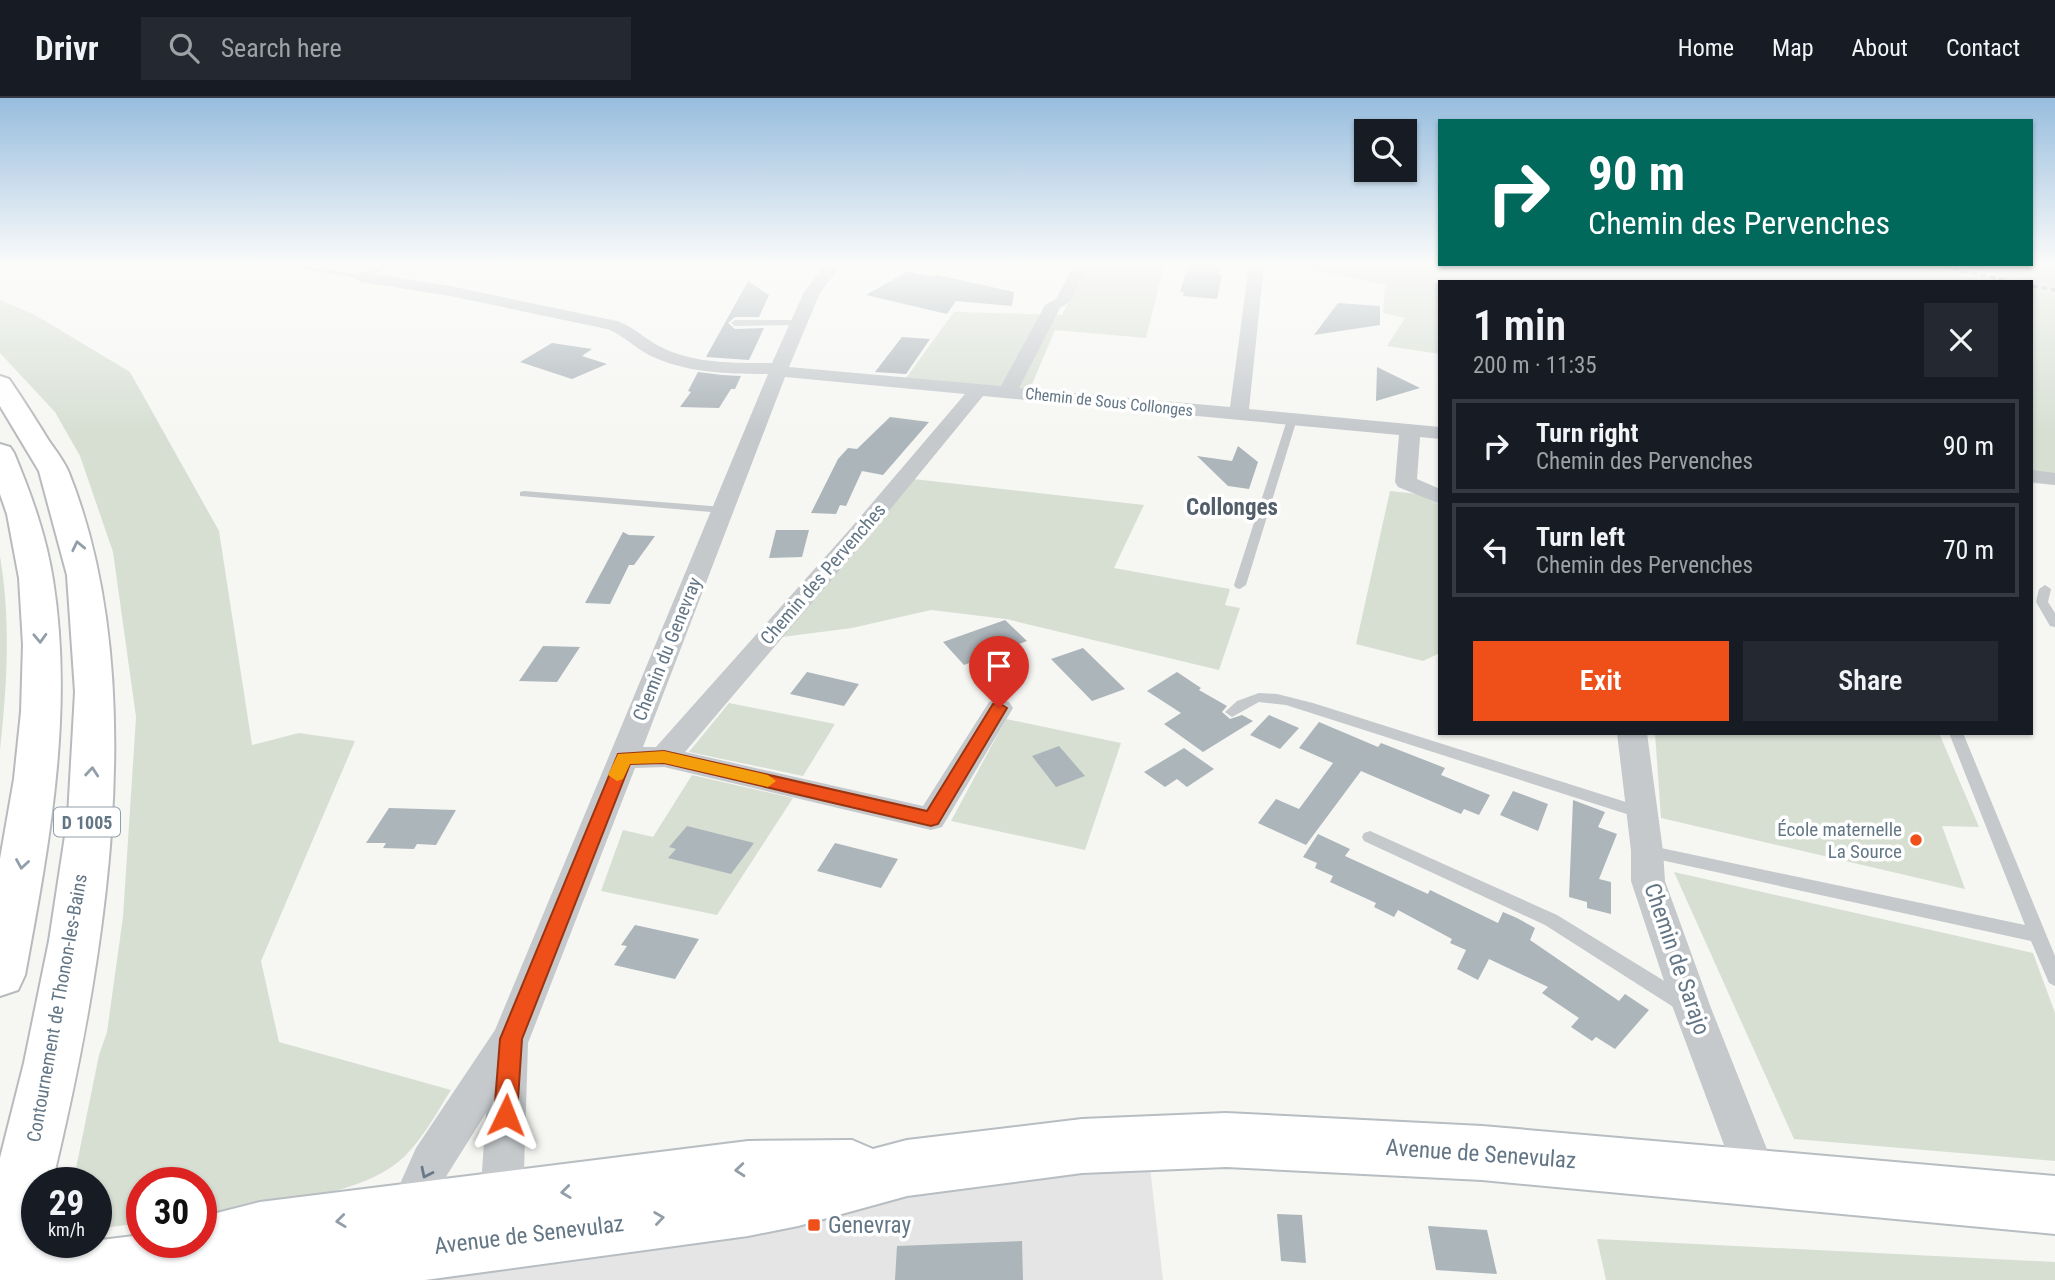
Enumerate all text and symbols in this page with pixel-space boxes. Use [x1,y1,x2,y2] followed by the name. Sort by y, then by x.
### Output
[141,17,631,80] search box
[35,29,99,68] text: Drivr
[165,29,203,67] icon: search
[221,33,342,63] text: Search here
[1678,34,1734,62] text: Home
[1772,34,1814,62] text: Map
[1852,34,1908,62] text: About
[1946,34,2020,62] text: Contact
[1354,119,1417,182] map controls
[1354,119,1417,182] button: search
[1588,145,1685,202] text: 90 m
[1473,147,1564,238] icon: right
[1588,204,1890,242] text: Chemin des Pervenches
[1473,301,1566,350] text: 1 min
[1924,303,1998,377] button: close
[1473,352,1597,379] text: 200 m · 11:35
[1024,384,1194,420] street label: Chemin de Sous Collonges
[1536,418,1638,448] text: Turn right
[1477,427,1515,465] icon: right
[1943,431,1994,461] text: 90 m
[1536,448,1753,475] text: Chemin des Pervenches
[1186,494,1278,521] district label: Collonges
[755,499,891,649] street label: Chemin des Pervenches
[1536,522,1625,552] text: Turn left
[1477,531,1515,569] icon: left
[1943,535,1994,565] text: 70 m
[72,540,87,552] one-way arrow
[1536,552,1753,579] text: Chemin des Pervenches
[628,574,706,724] street label: Chemin du Genevray
[33,633,48,644] one-way arrow
[969,636,1029,708] pin
[1473,641,1729,721] button: Exit
[1743,641,1998,721] button: Share
[980,647,1018,685] icon: arrive
[84,766,99,777] one-way arrow
[54,808,120,836] road number: D 1005
[1777,818,1902,863] place label: École maternelle La Source
[1908,832,1924,848] marker: École maternelle La Source
[15,858,30,870] one-way arrow
[22,872,92,1144] street label: Contournement de Thonon-les-Bains
[1638,880,1716,1038] street label: Chemin de Sarajo
[469,1078,543,1152] position arrow
[1385,1134,1577,1174] street label: Avenue de Senevulaz
[735,1162,746,1177] one-way arrow
[420,1166,434,1178] one-way arrow
[126,1167,217,1258] speed limit sign: 30
[49,1183,84,1224] text: 29
[560,1184,572,1199] one-way arrow
[433,1210,625,1260] street label: Avenue de Senevulaz
[653,1211,665,1226] one-way arrow
[828,1212,911,1239] place label: Genevray
[336,1214,347,1229] one-way arrow
[806,1217,822,1233] marker: Genevray
[48,1219,85,1240] text: km/h

